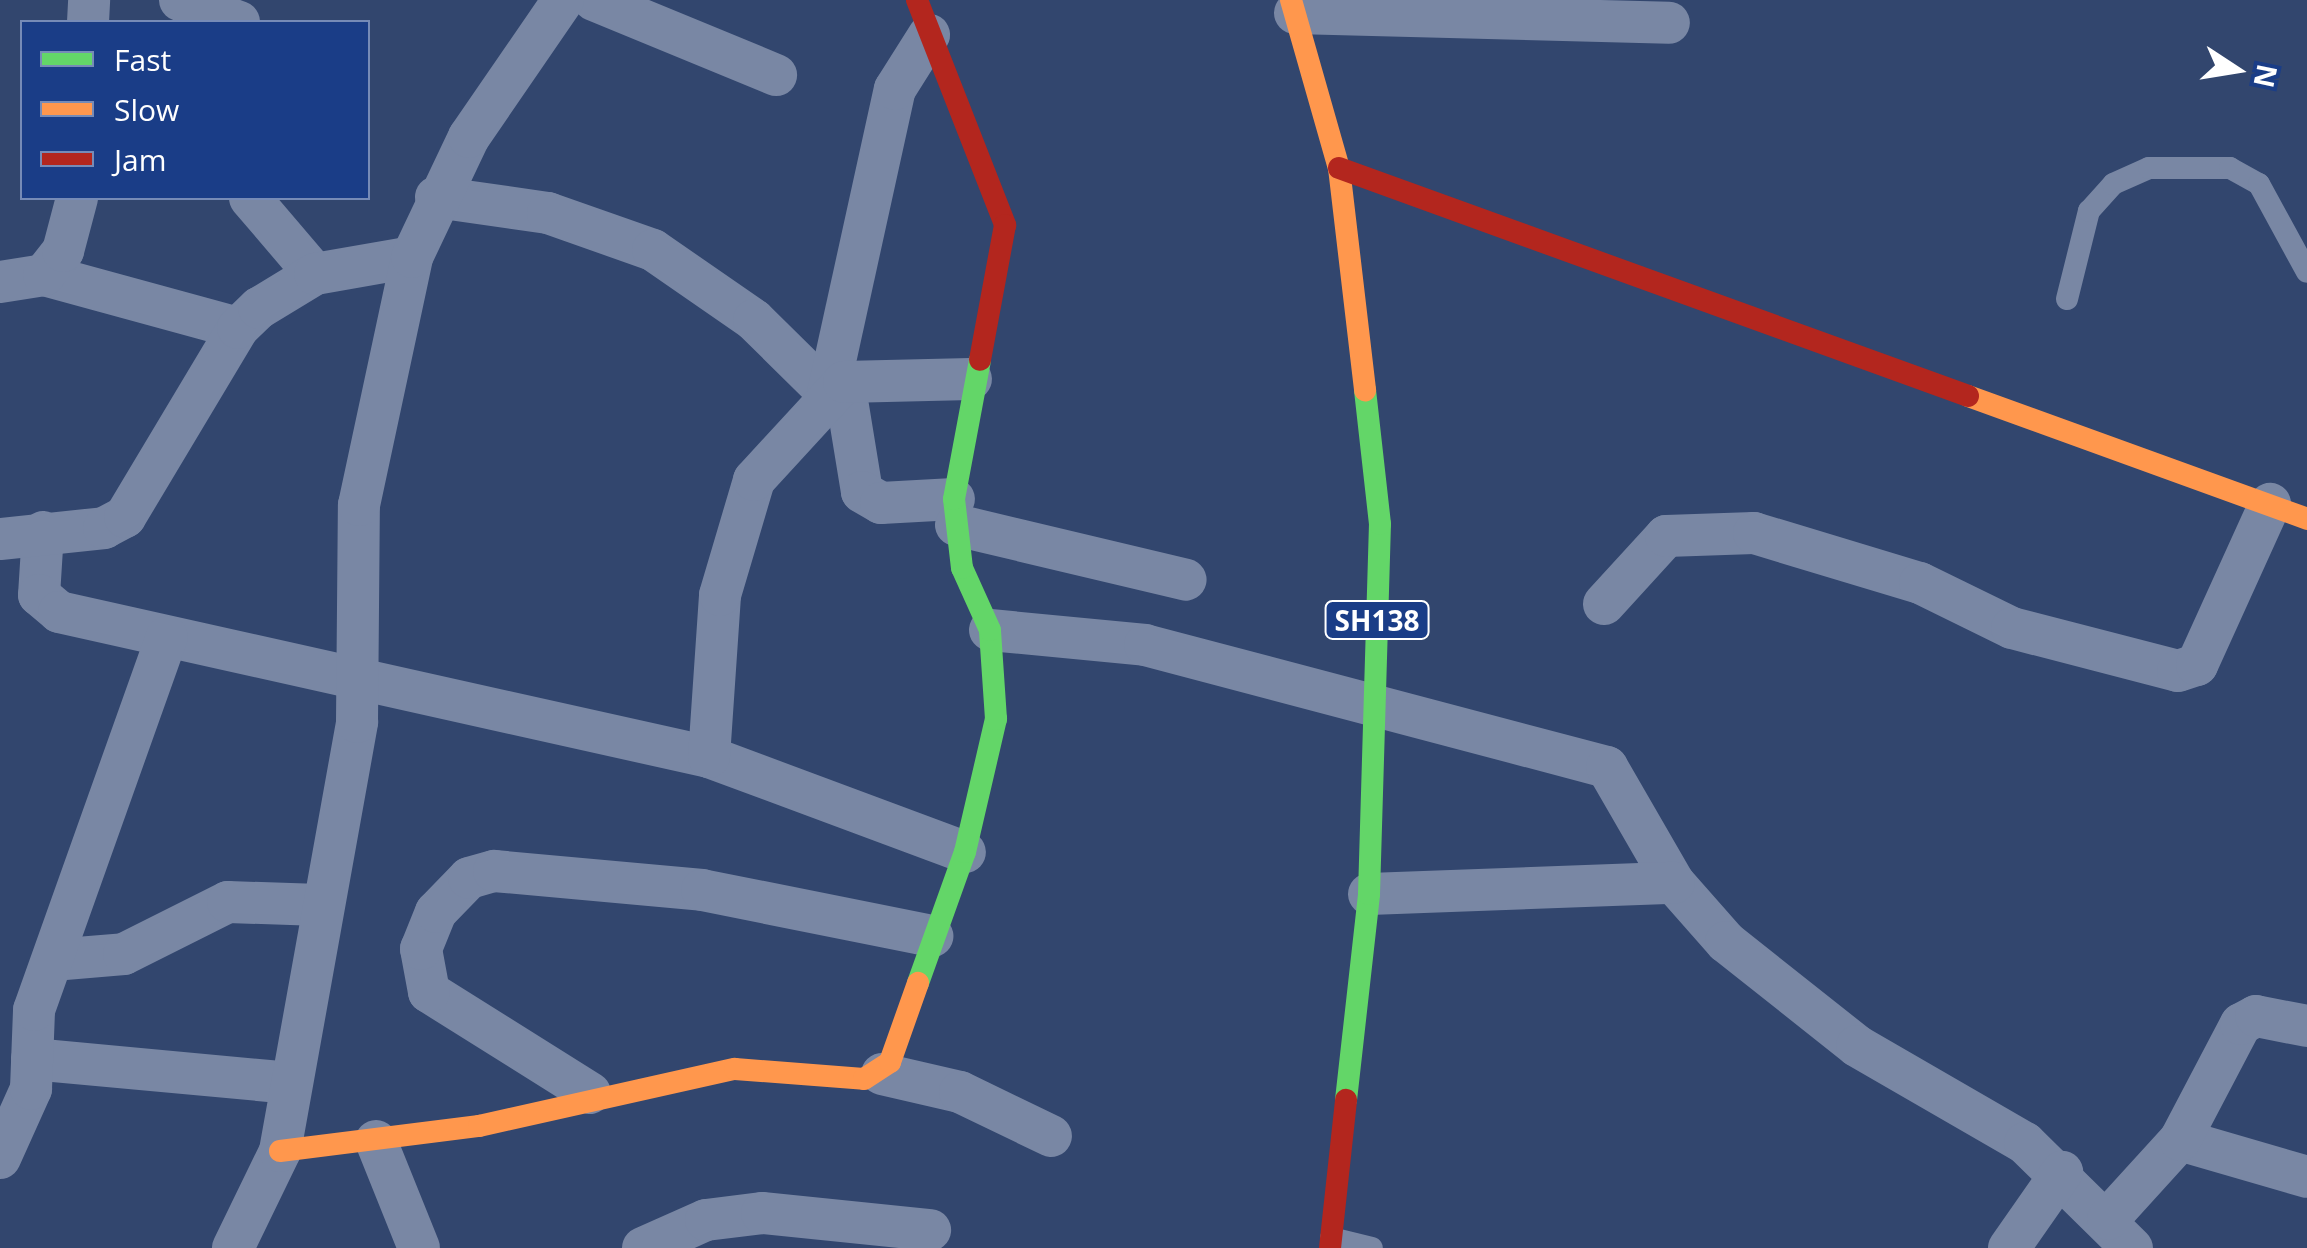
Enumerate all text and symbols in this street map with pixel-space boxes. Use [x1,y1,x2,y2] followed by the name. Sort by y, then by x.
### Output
[20,20,370,200] legend
[2187,20,2287,120] north arrow
[114,39,171,80] text: Fast
[2245,61,2287,91] text: N
[114,89,179,130] text: Slow
[114,139,167,180] text: Jam
[1324,597,1430,643] road number: SH138

